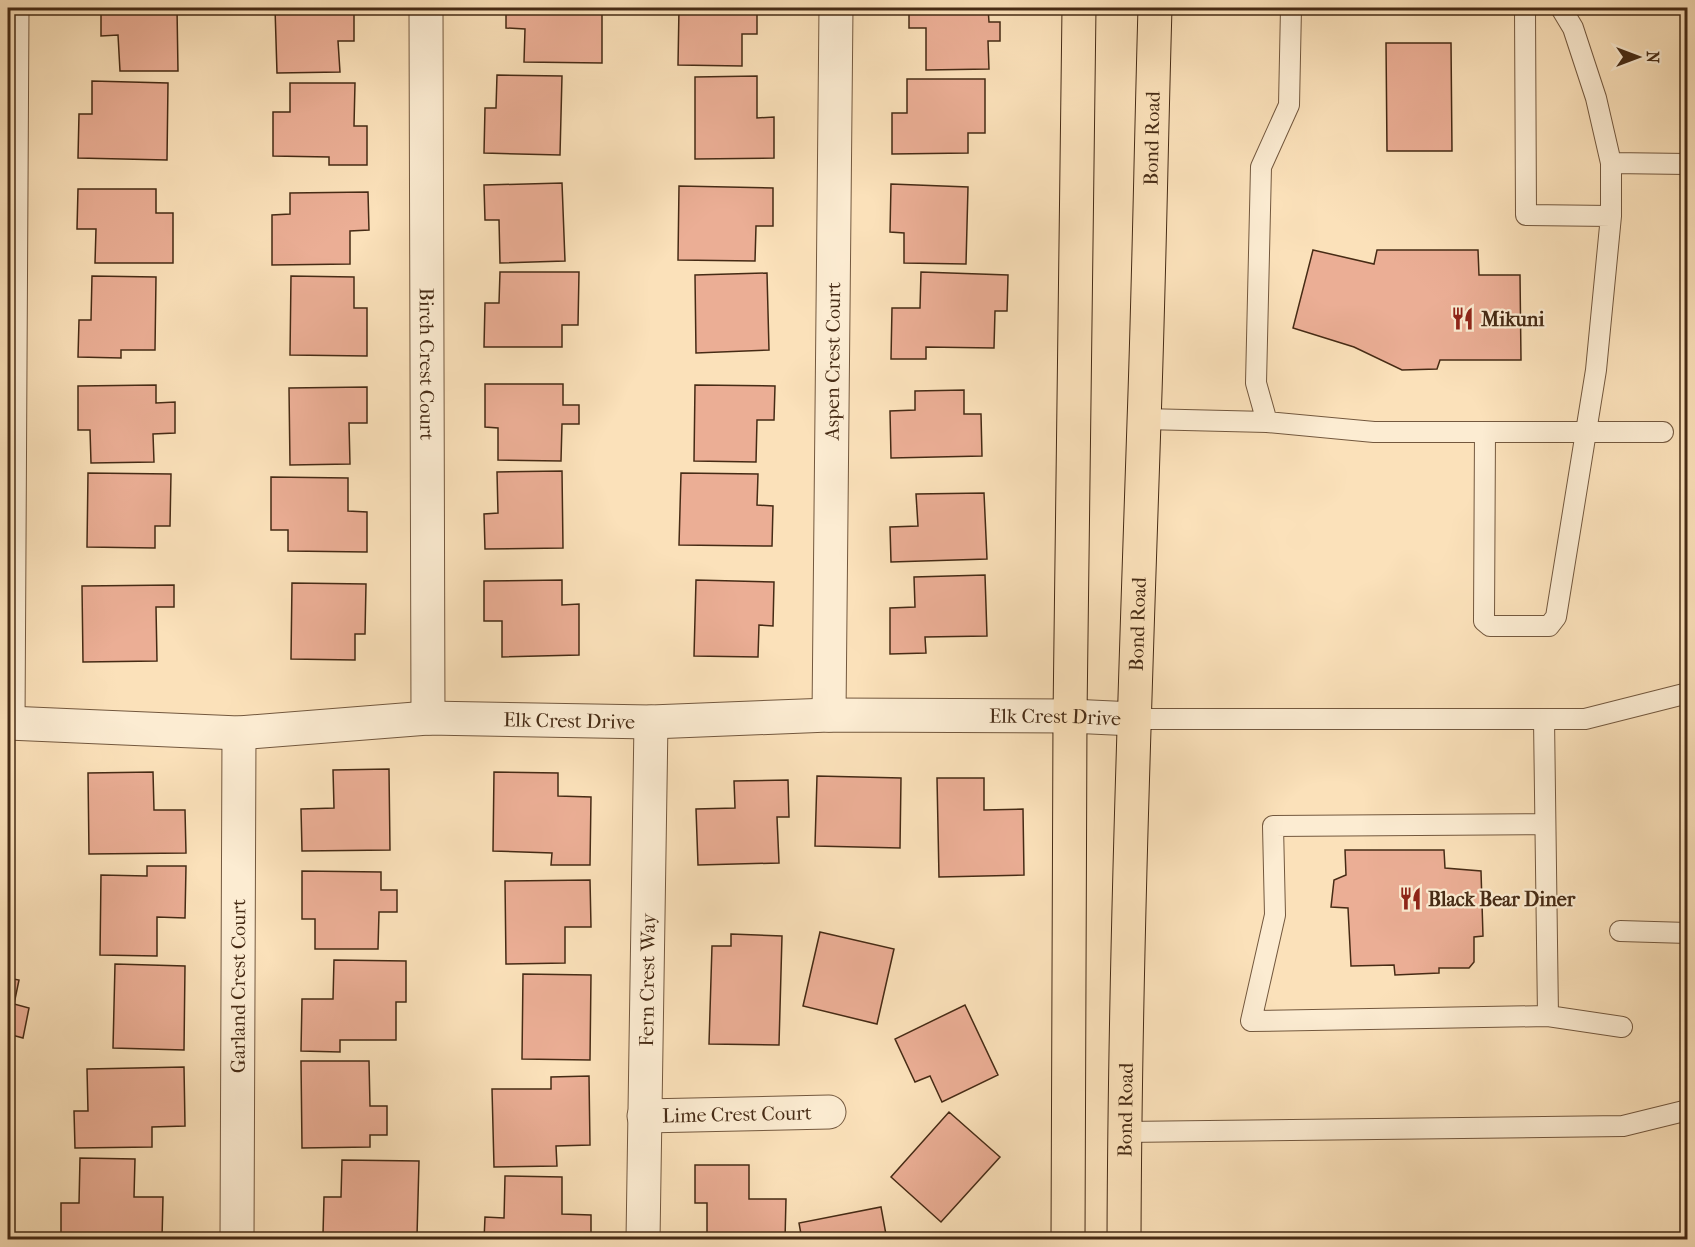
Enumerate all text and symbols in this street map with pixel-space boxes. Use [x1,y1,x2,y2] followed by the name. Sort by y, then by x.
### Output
[1608,27,1668,87] north arrow
[1643,51,1662,64] text: N
[1139,90,1164,186] street label: Bond Road
[820,282,845,441] street label: Aspen Crest Court
[415,288,439,440] street label: Birch Crest Court
[1450,306,1476,332] restaurant icon: Mikuni
[1480,308,1545,331] place label: Mikuni
[1124,576,1150,672] street label: Bond Road
[989,704,1121,730] street label: Elk Crest Drive
[503,708,635,733] street label: Elk Crest Drive
[1397,886,1423,912] restaurant icon: Black Bear Diner
[1428,888,1576,911] place label: Black Bear Diner
[226,899,250,1073] street label: Garland Crest Court
[634,912,660,1047] street label: Fern Crest Way
[1113,1062,1137,1157] street label: Bond Road
[662,1101,812,1127] street label: Lime Crest Court

